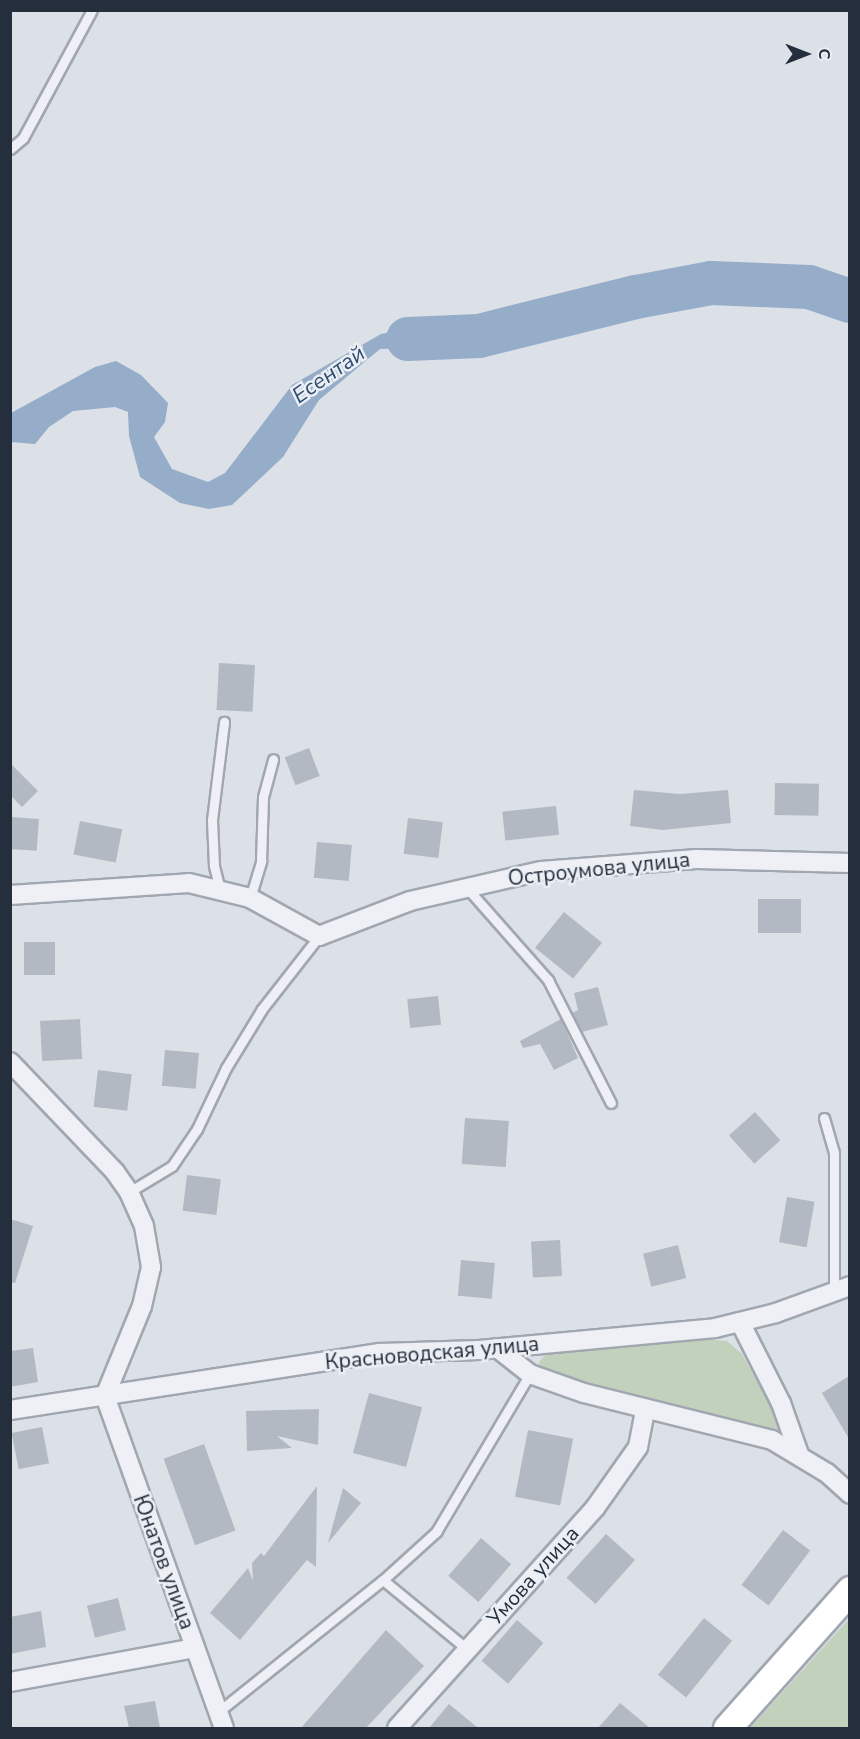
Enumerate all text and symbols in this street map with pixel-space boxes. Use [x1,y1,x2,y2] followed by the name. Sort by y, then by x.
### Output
[776,24,836,84] north arrow
[813,49,835,59] text: С
[288,341,370,409] water label: Есентай
[507,847,691,891] street label: Остроумова улица
[324,1331,540,1375] street label: Красноводская улица
[128,1491,200,1633] street label: Юнатов улица
[482,1521,584,1631] street label: Умова улица

